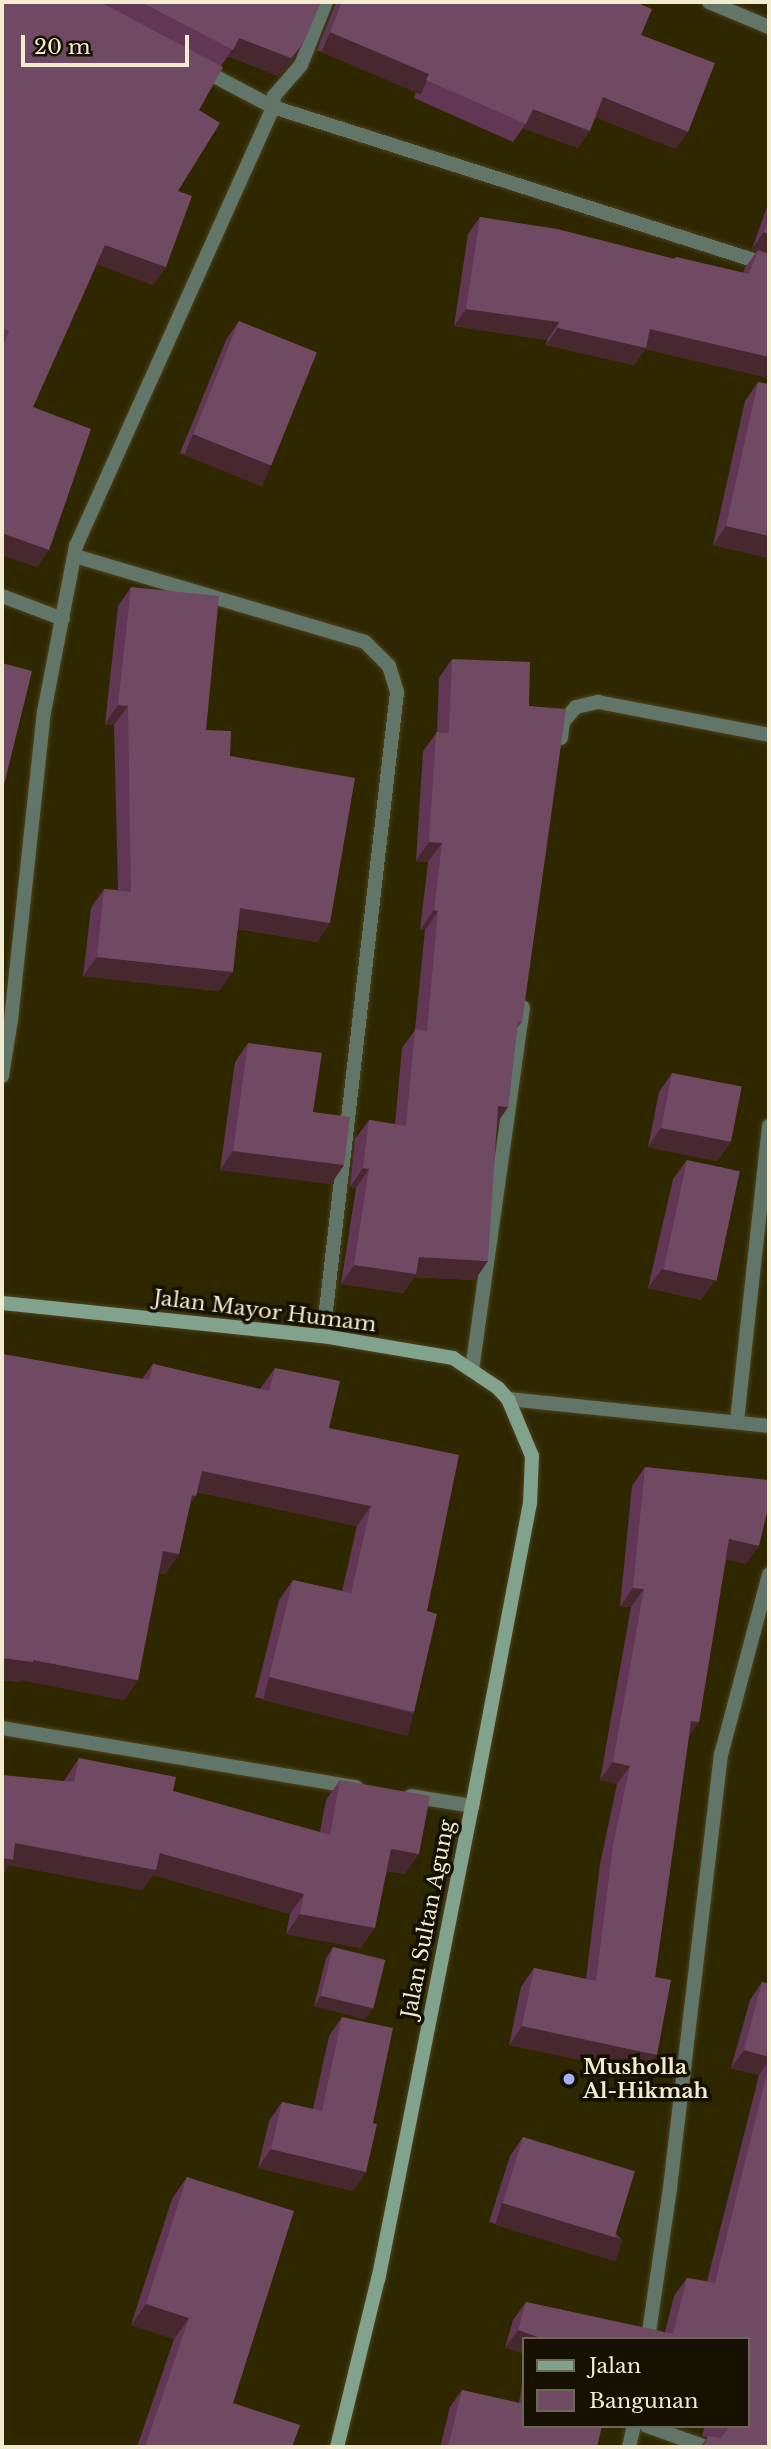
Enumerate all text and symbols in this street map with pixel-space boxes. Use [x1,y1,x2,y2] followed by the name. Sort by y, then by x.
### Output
[24,21,192,65] scale bar
[34,34,91,60] text: 20 m
[152,1285,378,1337] street label: Jalan Mayor Humam
[396,1817,460,2021] street label: Jalan Sultan Agung
[583,2054,708,2104] place label: Musholla Al-Hikmah
[561,2071,577,2087] marker: Musholla Al-Hikmah
[522,2337,750,2428] legend
[589,2353,641,2379] text: Jalan
[589,2388,698,2414] text: Bangunan

